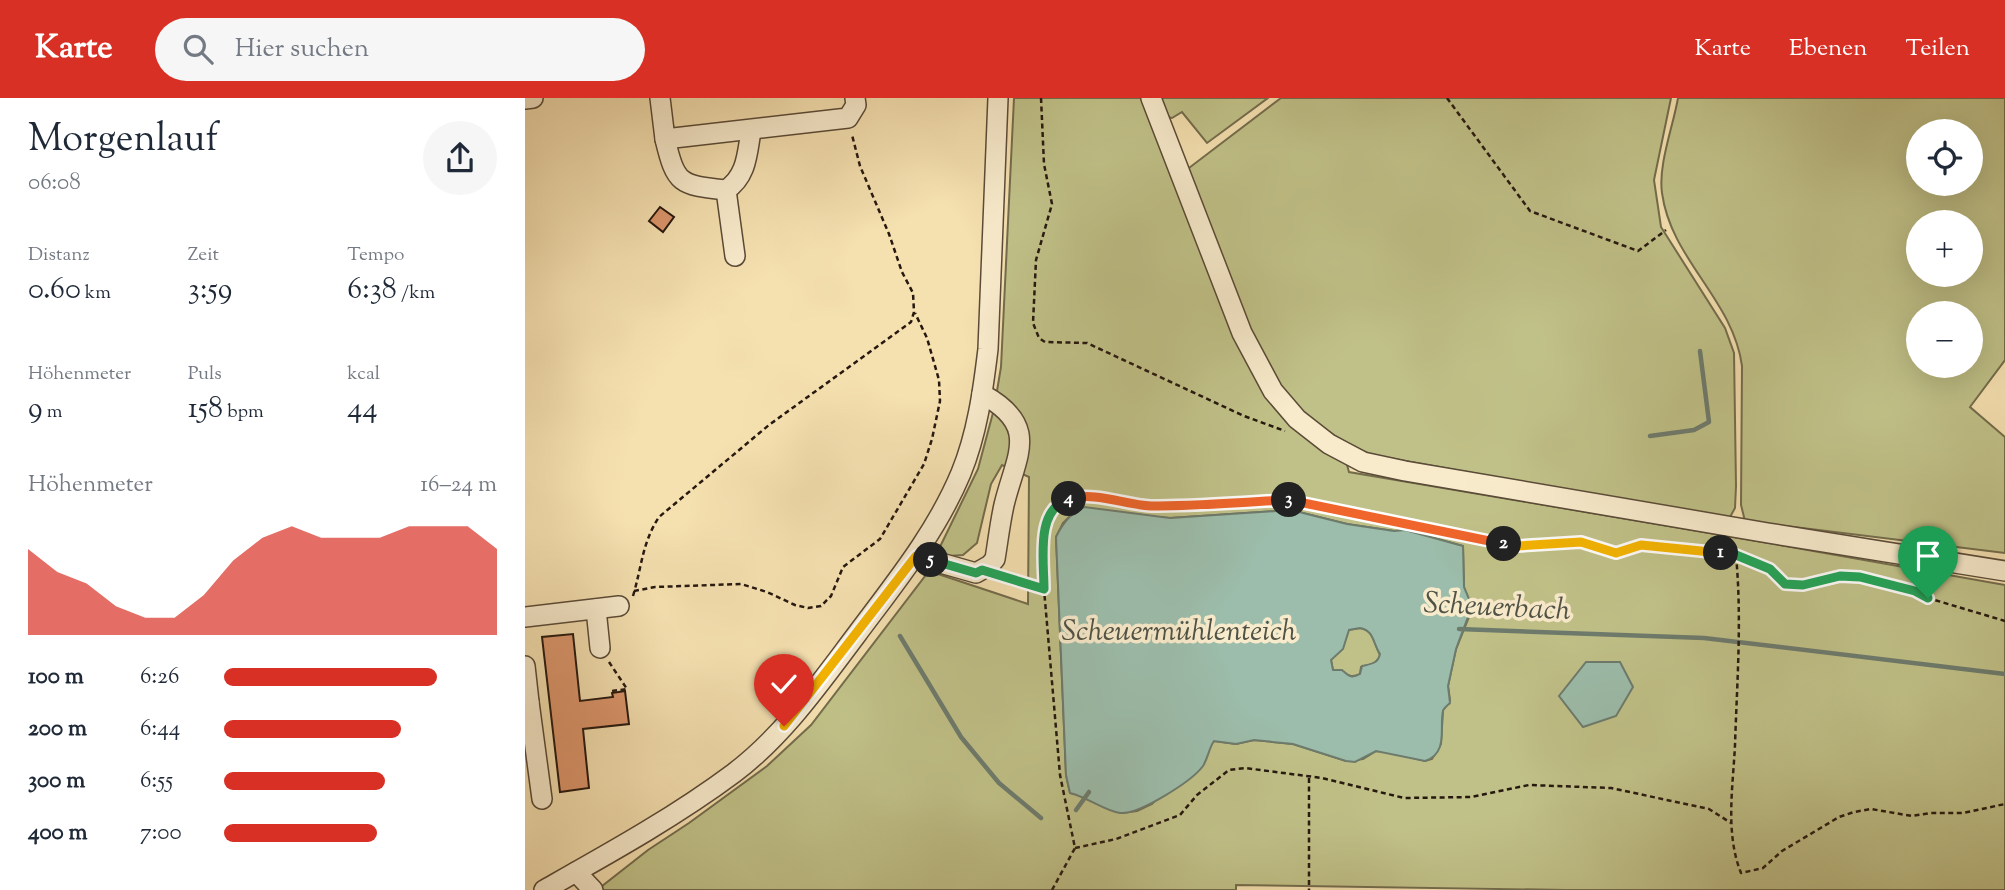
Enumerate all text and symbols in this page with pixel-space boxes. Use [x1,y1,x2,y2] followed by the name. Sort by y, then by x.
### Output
[155,18,645,81] search box
[35,25,113,73] text: Karte
[179,30,217,68] icon: search
[235,31,369,68] text: Hier suchen
[1694,32,1751,66] text: Karte
[1789,32,1867,66] text: Ebenen
[1905,32,1970,66] text: Teilen
[28,114,219,168] text: Morgenlauf
[1906,119,1983,378] map controls
[1906,119,1983,196] button: locate
[423,121,497,195] button: share
[28,167,81,200] text: 06:08
[1906,210,1983,287] button: +
[28,242,90,269] text: Distanz
[188,242,219,269] text: Zeit
[347,242,404,269] text: Tempo
[28,269,81,312] text: 0.60
[188,269,232,312] text: 3:59
[347,269,397,312] text: 6:38
[81,280,111,307] text: km
[397,280,435,307] text: /km
[1906,301,1983,378] button: −
[28,361,131,388] text: Höhenmeter
[188,361,222,388] text: Puls
[347,361,380,388] text: kcal
[28,388,43,431] text: 9
[188,388,223,431] text: 158
[347,388,378,431] text: 44
[43,399,62,426] text: m
[223,399,264,426] text: bpm
[28,469,153,502] text: Höhenmeter
[420,469,497,502] text: 16–24 m
[1051,482,1087,516] pin: 4
[1271,482,1307,518] pin: 3
[1064,485,1073,512] text: 4
[1285,486,1292,513] text: 3
[1487,526,1521,562] pin: 2
[1898,526,1958,598] pin
[1499,530,1508,557] text: 2
[1703,536,1739,570] pin: 1
[1909,537,1947,575] icon: arrive
[1717,539,1724,566] text: 1
[913,542,949,578] pin: 5
[927,546,934,573] text: 5
[1422,583,1572,633] water label: Scheuerbach
[1062,611,1297,654] water label: Scheuermühlenteich
[754,654,814,726] pin
[28,661,84,694] text: 100 m
[140,661,179,694] text: 6:26
[765,665,803,703] icon: check
[28,713,87,746] text: 200 m
[140,713,180,746] text: 6:44
[28,765,85,798] text: 300 m
[140,765,173,798] text: 6:55
[28,817,88,850] text: 400 m
[140,817,182,850] text: 7:00

